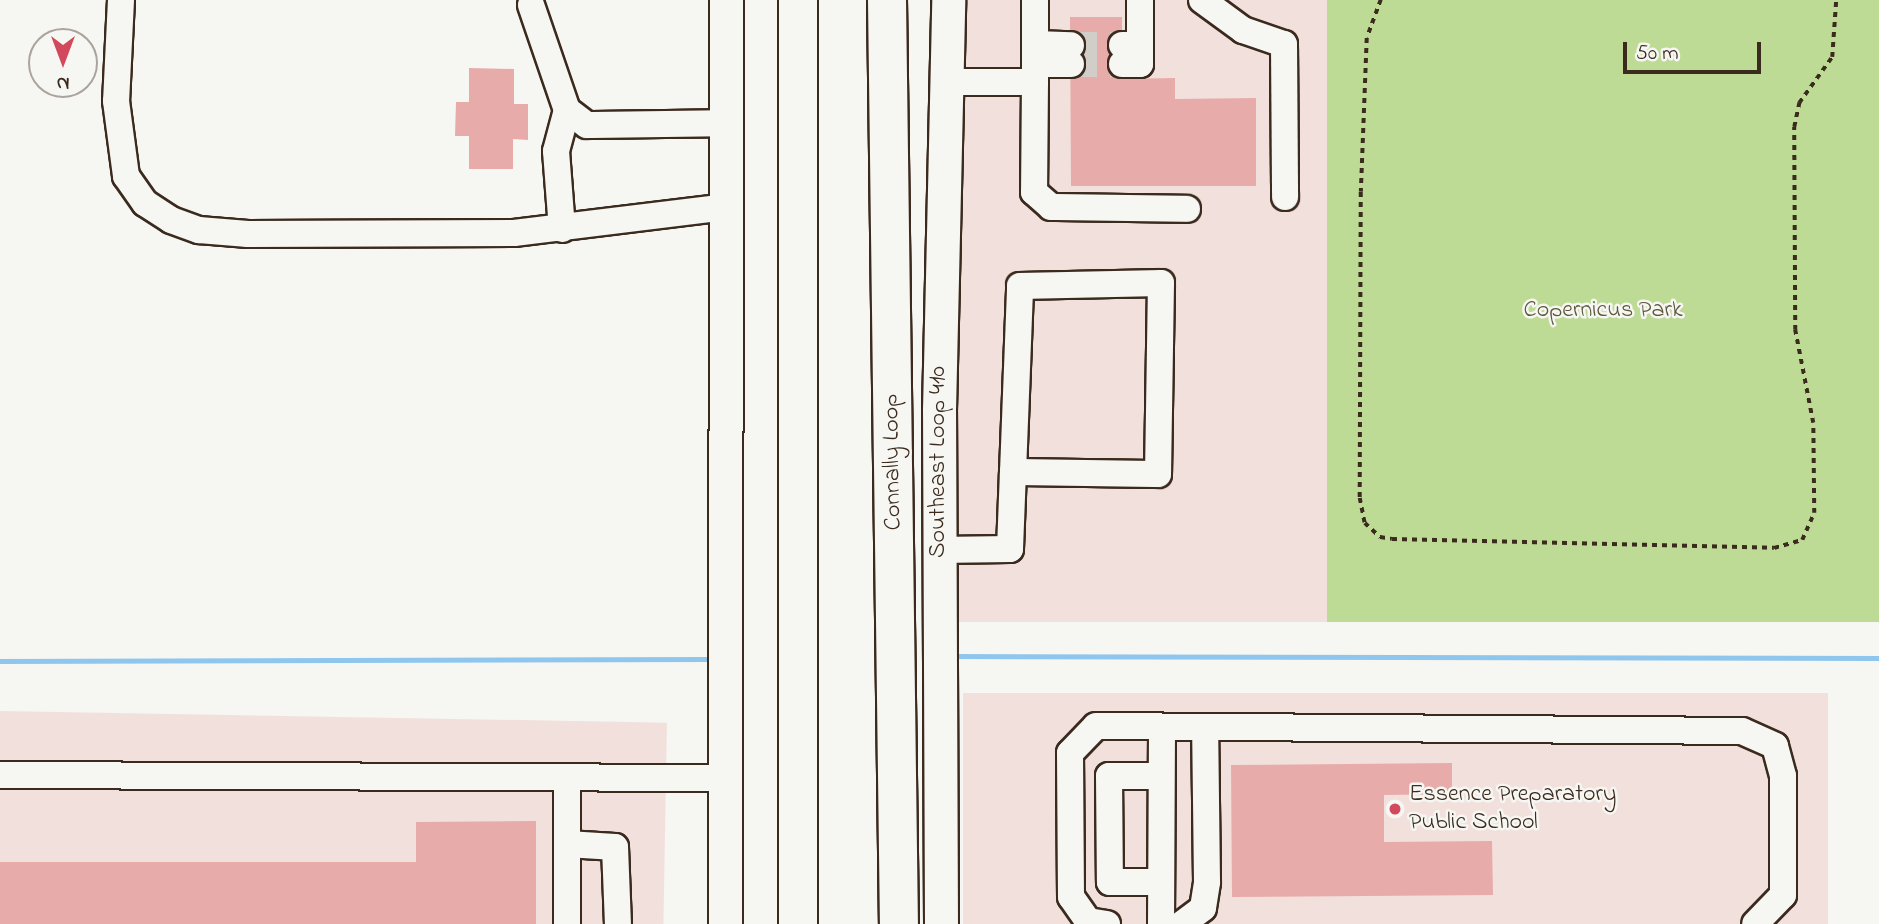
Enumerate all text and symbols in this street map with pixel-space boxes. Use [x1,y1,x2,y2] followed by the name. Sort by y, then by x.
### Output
[28,28,98,98] north arrow
[1627,28,1765,72] scale bar
[1636,39,1679,69] text: 50 m
[57,69,69,96] text: N
[1524,297,1682,325] park label: Copernicus Park
[925,366,953,558] street label: Southeast Loop 410
[877,393,909,531] street label: Connally Loop
[1409,781,1616,837] place label: Essence Preparatory Public School
[1387,801,1403,817] marker: Essence Preparatory Public School

